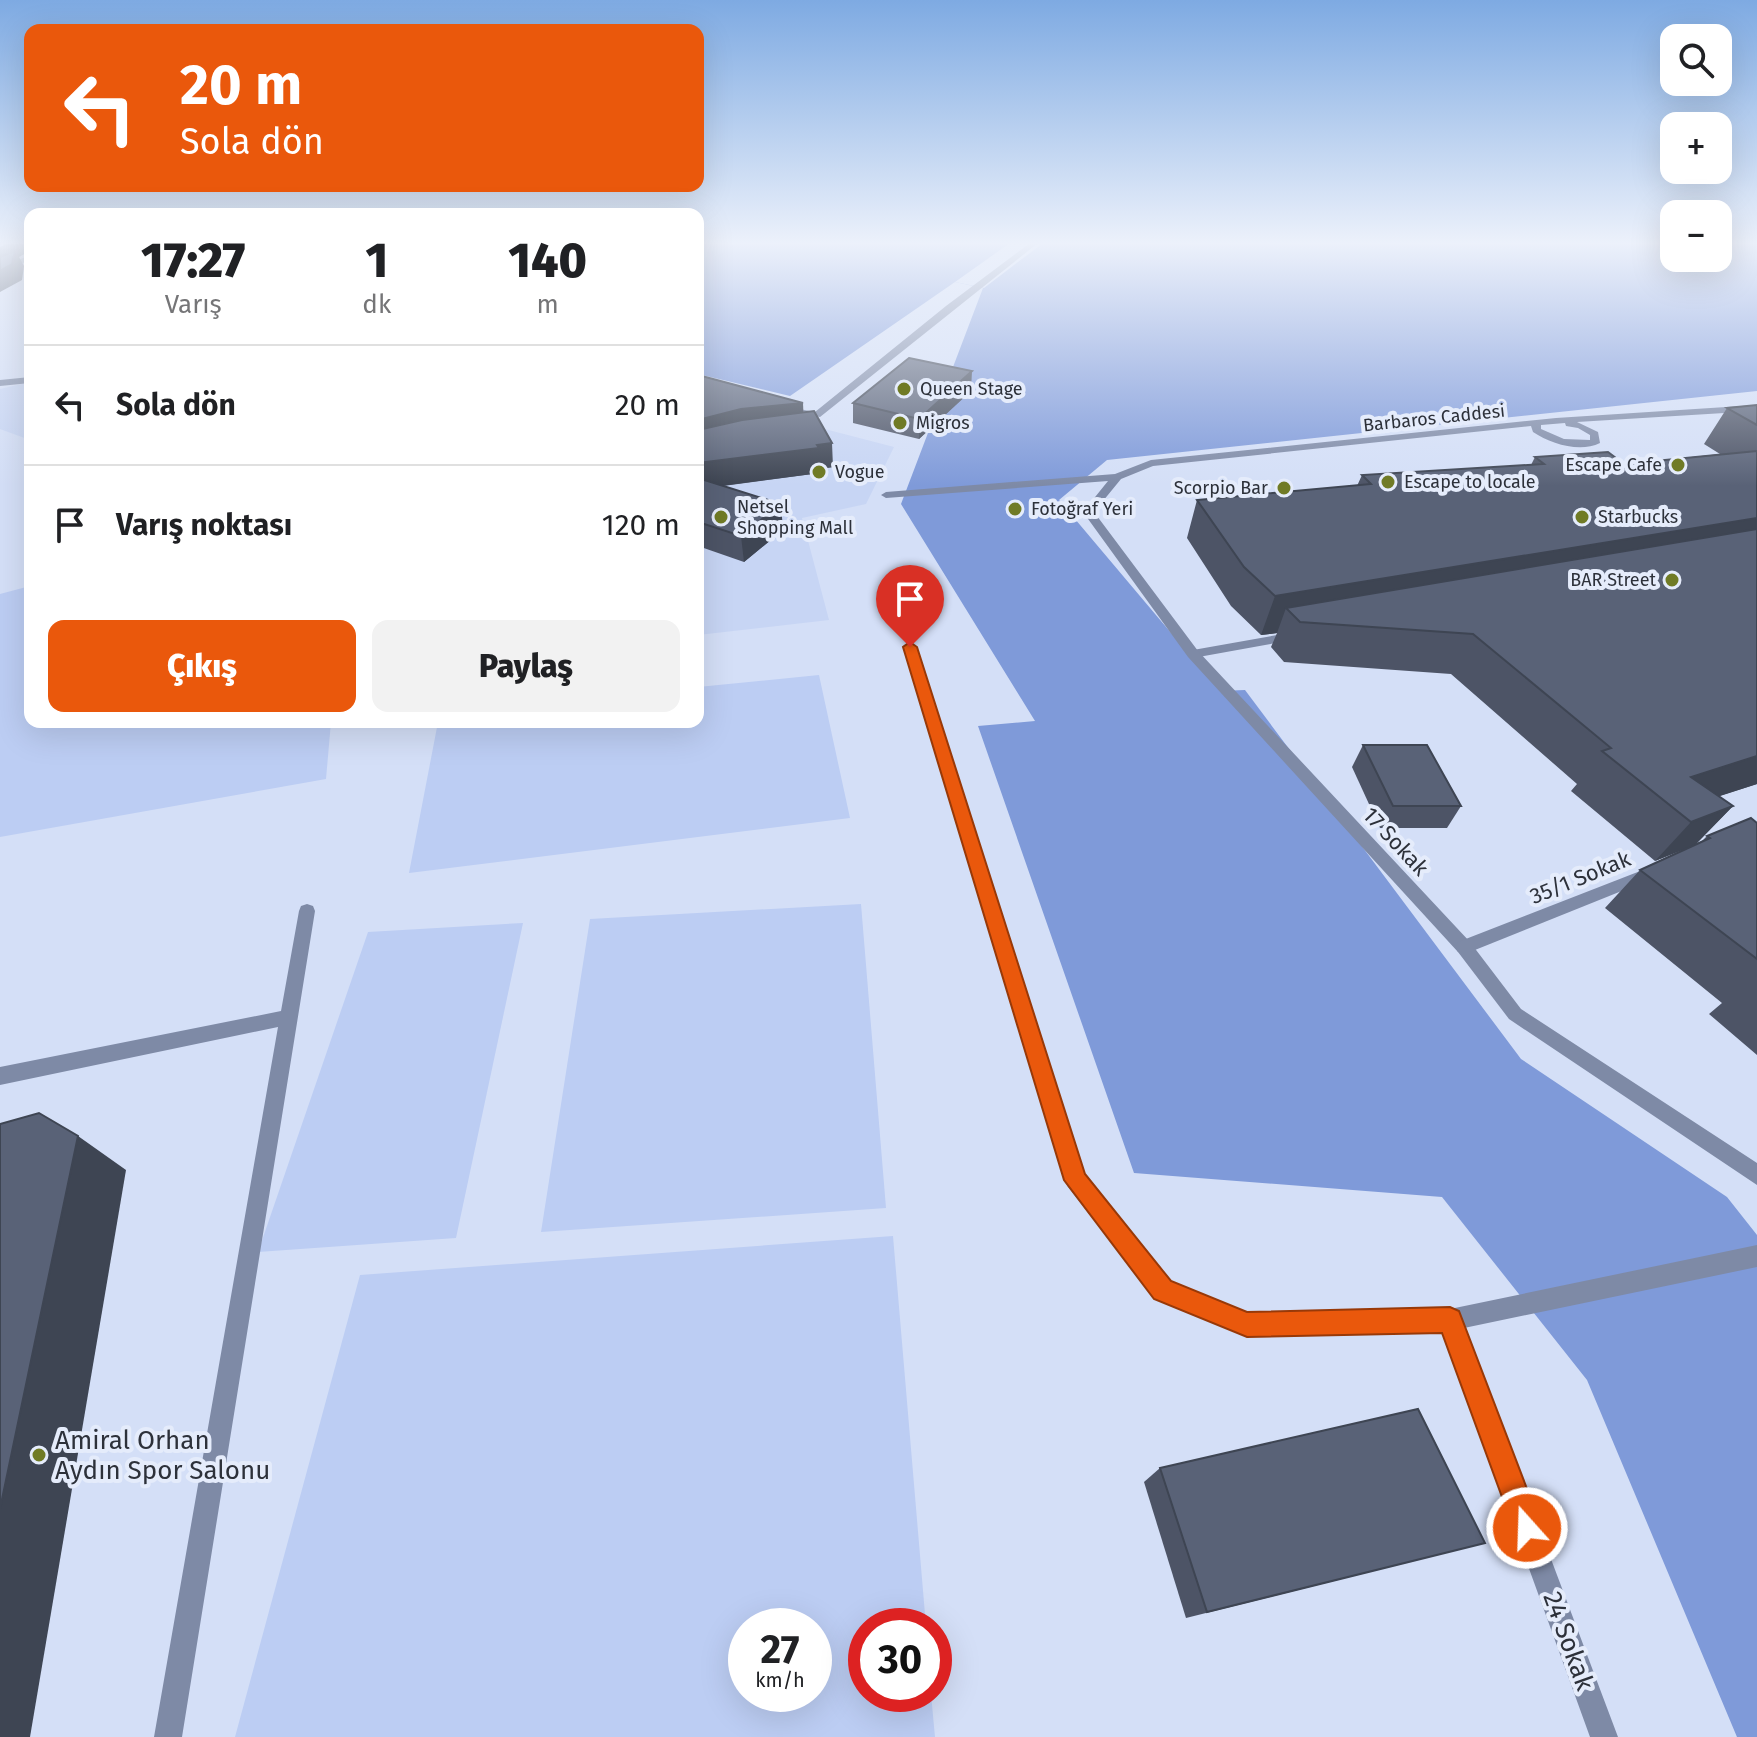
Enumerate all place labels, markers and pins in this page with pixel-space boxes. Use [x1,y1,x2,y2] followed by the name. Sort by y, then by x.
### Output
[920,378,1023,400] place label: Queen Stage
[895,380,913,398] marker: Queen Stage
[916,412,970,434] place label: Migros
[891,414,909,432] marker: Migros
[1565,454,1662,476] place label: Escape Cafe
[1669,456,1687,474] marker: Escape Cafe
[835,461,885,483] place label: Vogue
[810,463,828,481] marker: Vogue
[1404,471,1536,493] place label: Escape to locale
[1379,473,1397,491] marker: Escape to locale
[1174,477,1268,499] place label: Scorpio Bar
[1275,479,1293,497] marker: Scorpio Bar
[737,496,853,539] place label: Netsel Shopping Mall
[1031,498,1133,520] place label: Fotoğraf Yeri
[1006,500,1024,518] marker: Fotoğraf Yeri
[1598,506,1678,528] place label: Starbucks
[712,508,730,526] marker: Netsel Shopping Mall
[1573,508,1591,526] marker: Starbucks
[876,565,944,647] pin
[1570,569,1656,591] place label: BAR Street
[1663,571,1681,589] marker: BAR Street
[55,1425,270,1486] place label: Amiral Orhan Aydın Spor Salonu
[30,1446,48,1464] marker: Amiral Orhan Aydın Spor Salonu

